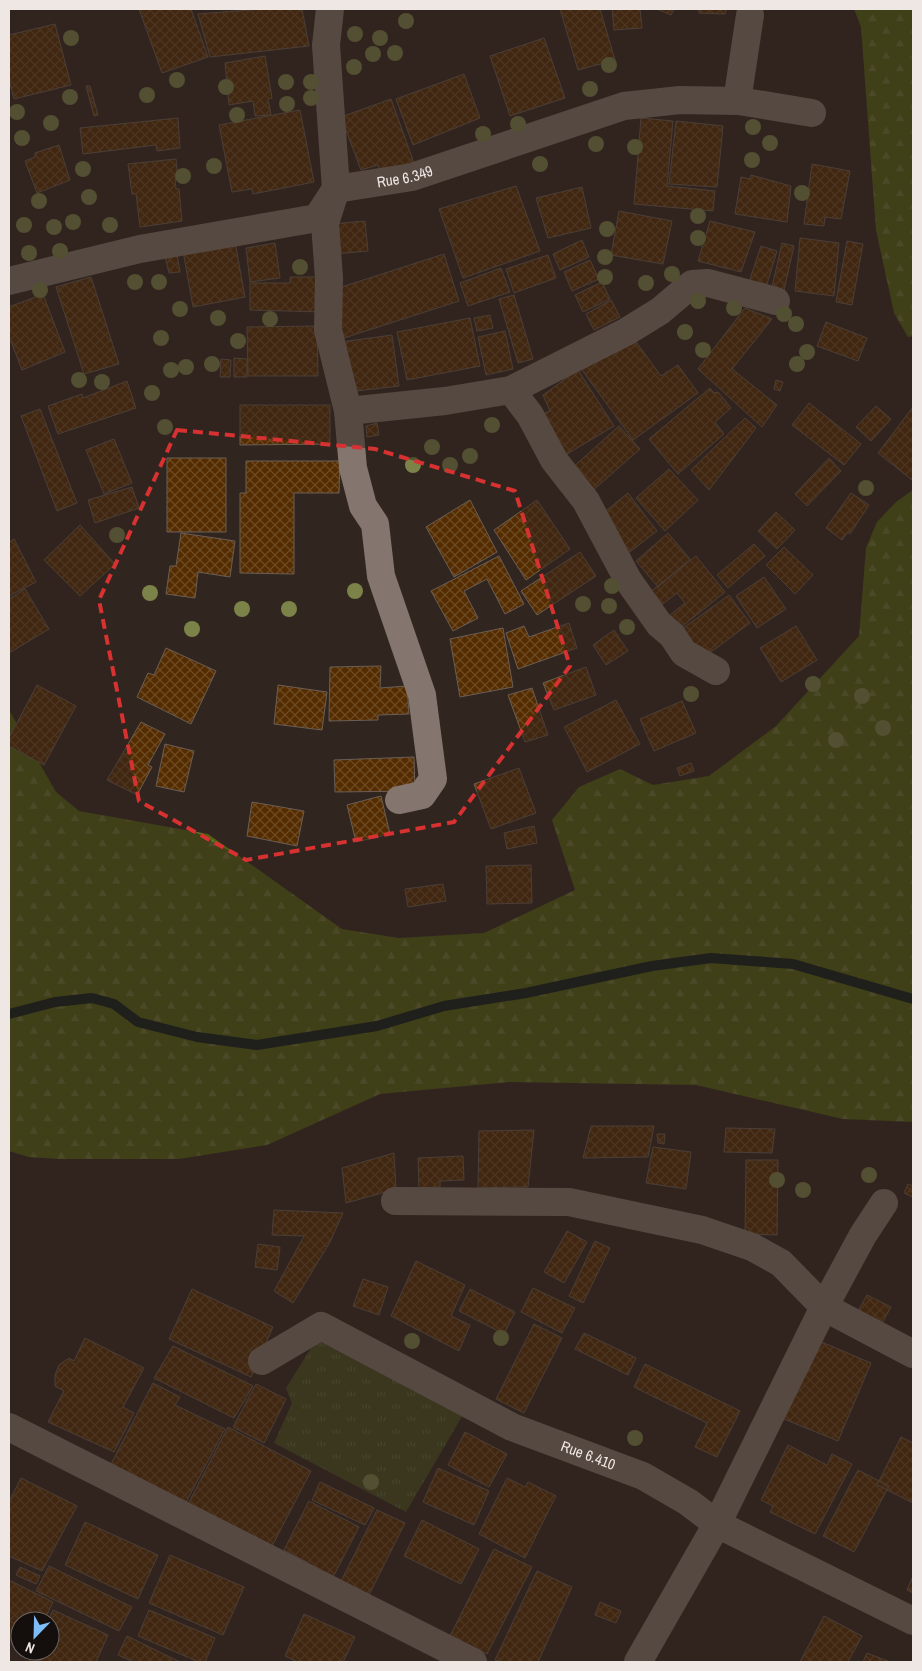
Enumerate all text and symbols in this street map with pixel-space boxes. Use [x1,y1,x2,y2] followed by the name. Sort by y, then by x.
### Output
[375,160,435,192] street label: Rue 6.349
[558,1435,619,1475] street label: Rue 6.410
[10,1611,60,1661] north arrow
[23,1638,37,1658] text: N

